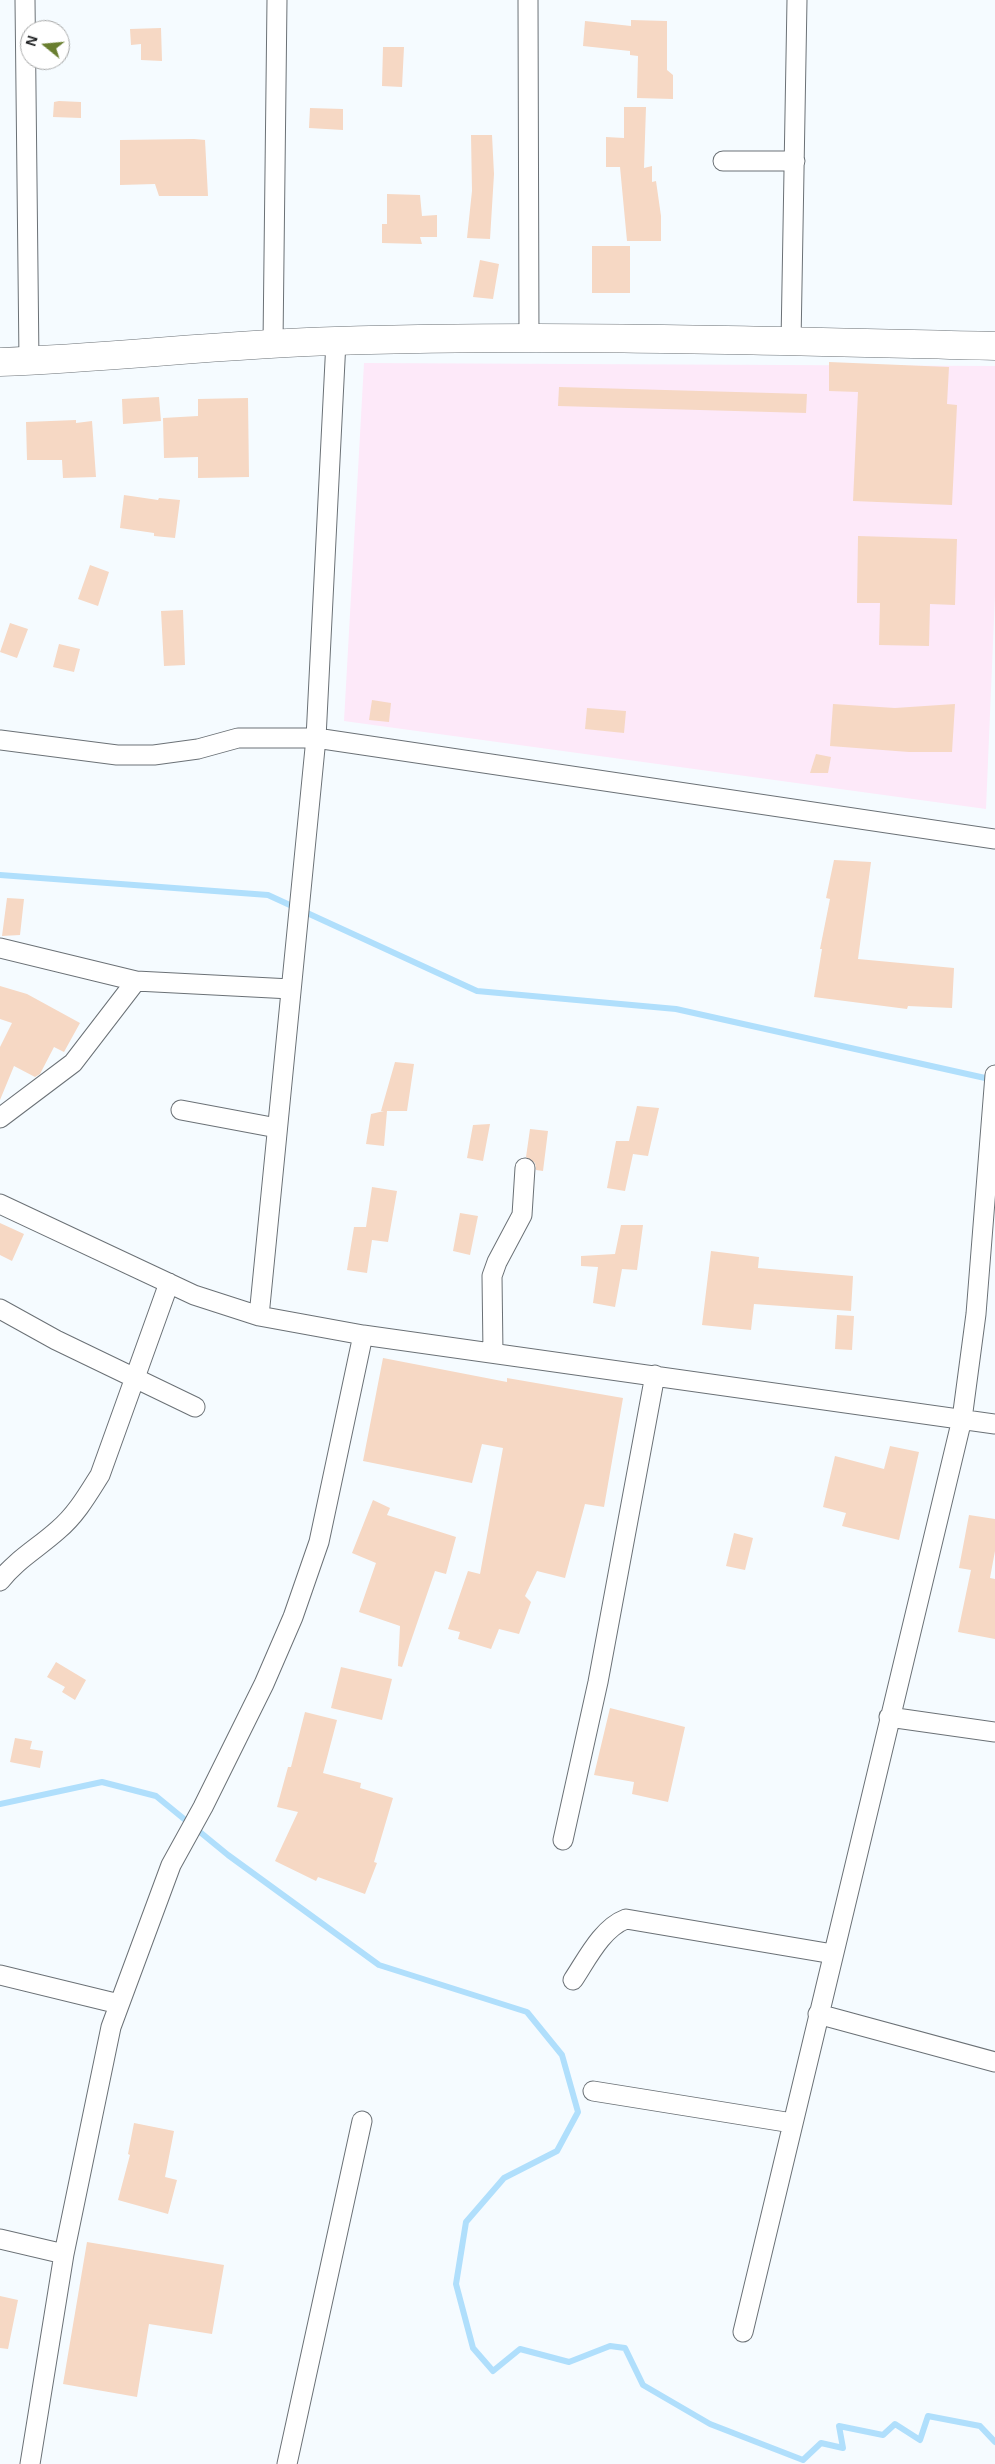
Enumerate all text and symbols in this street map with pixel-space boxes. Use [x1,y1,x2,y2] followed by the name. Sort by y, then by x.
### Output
[20,20,70,70] north arrow
[22,34,41,48] text: N

